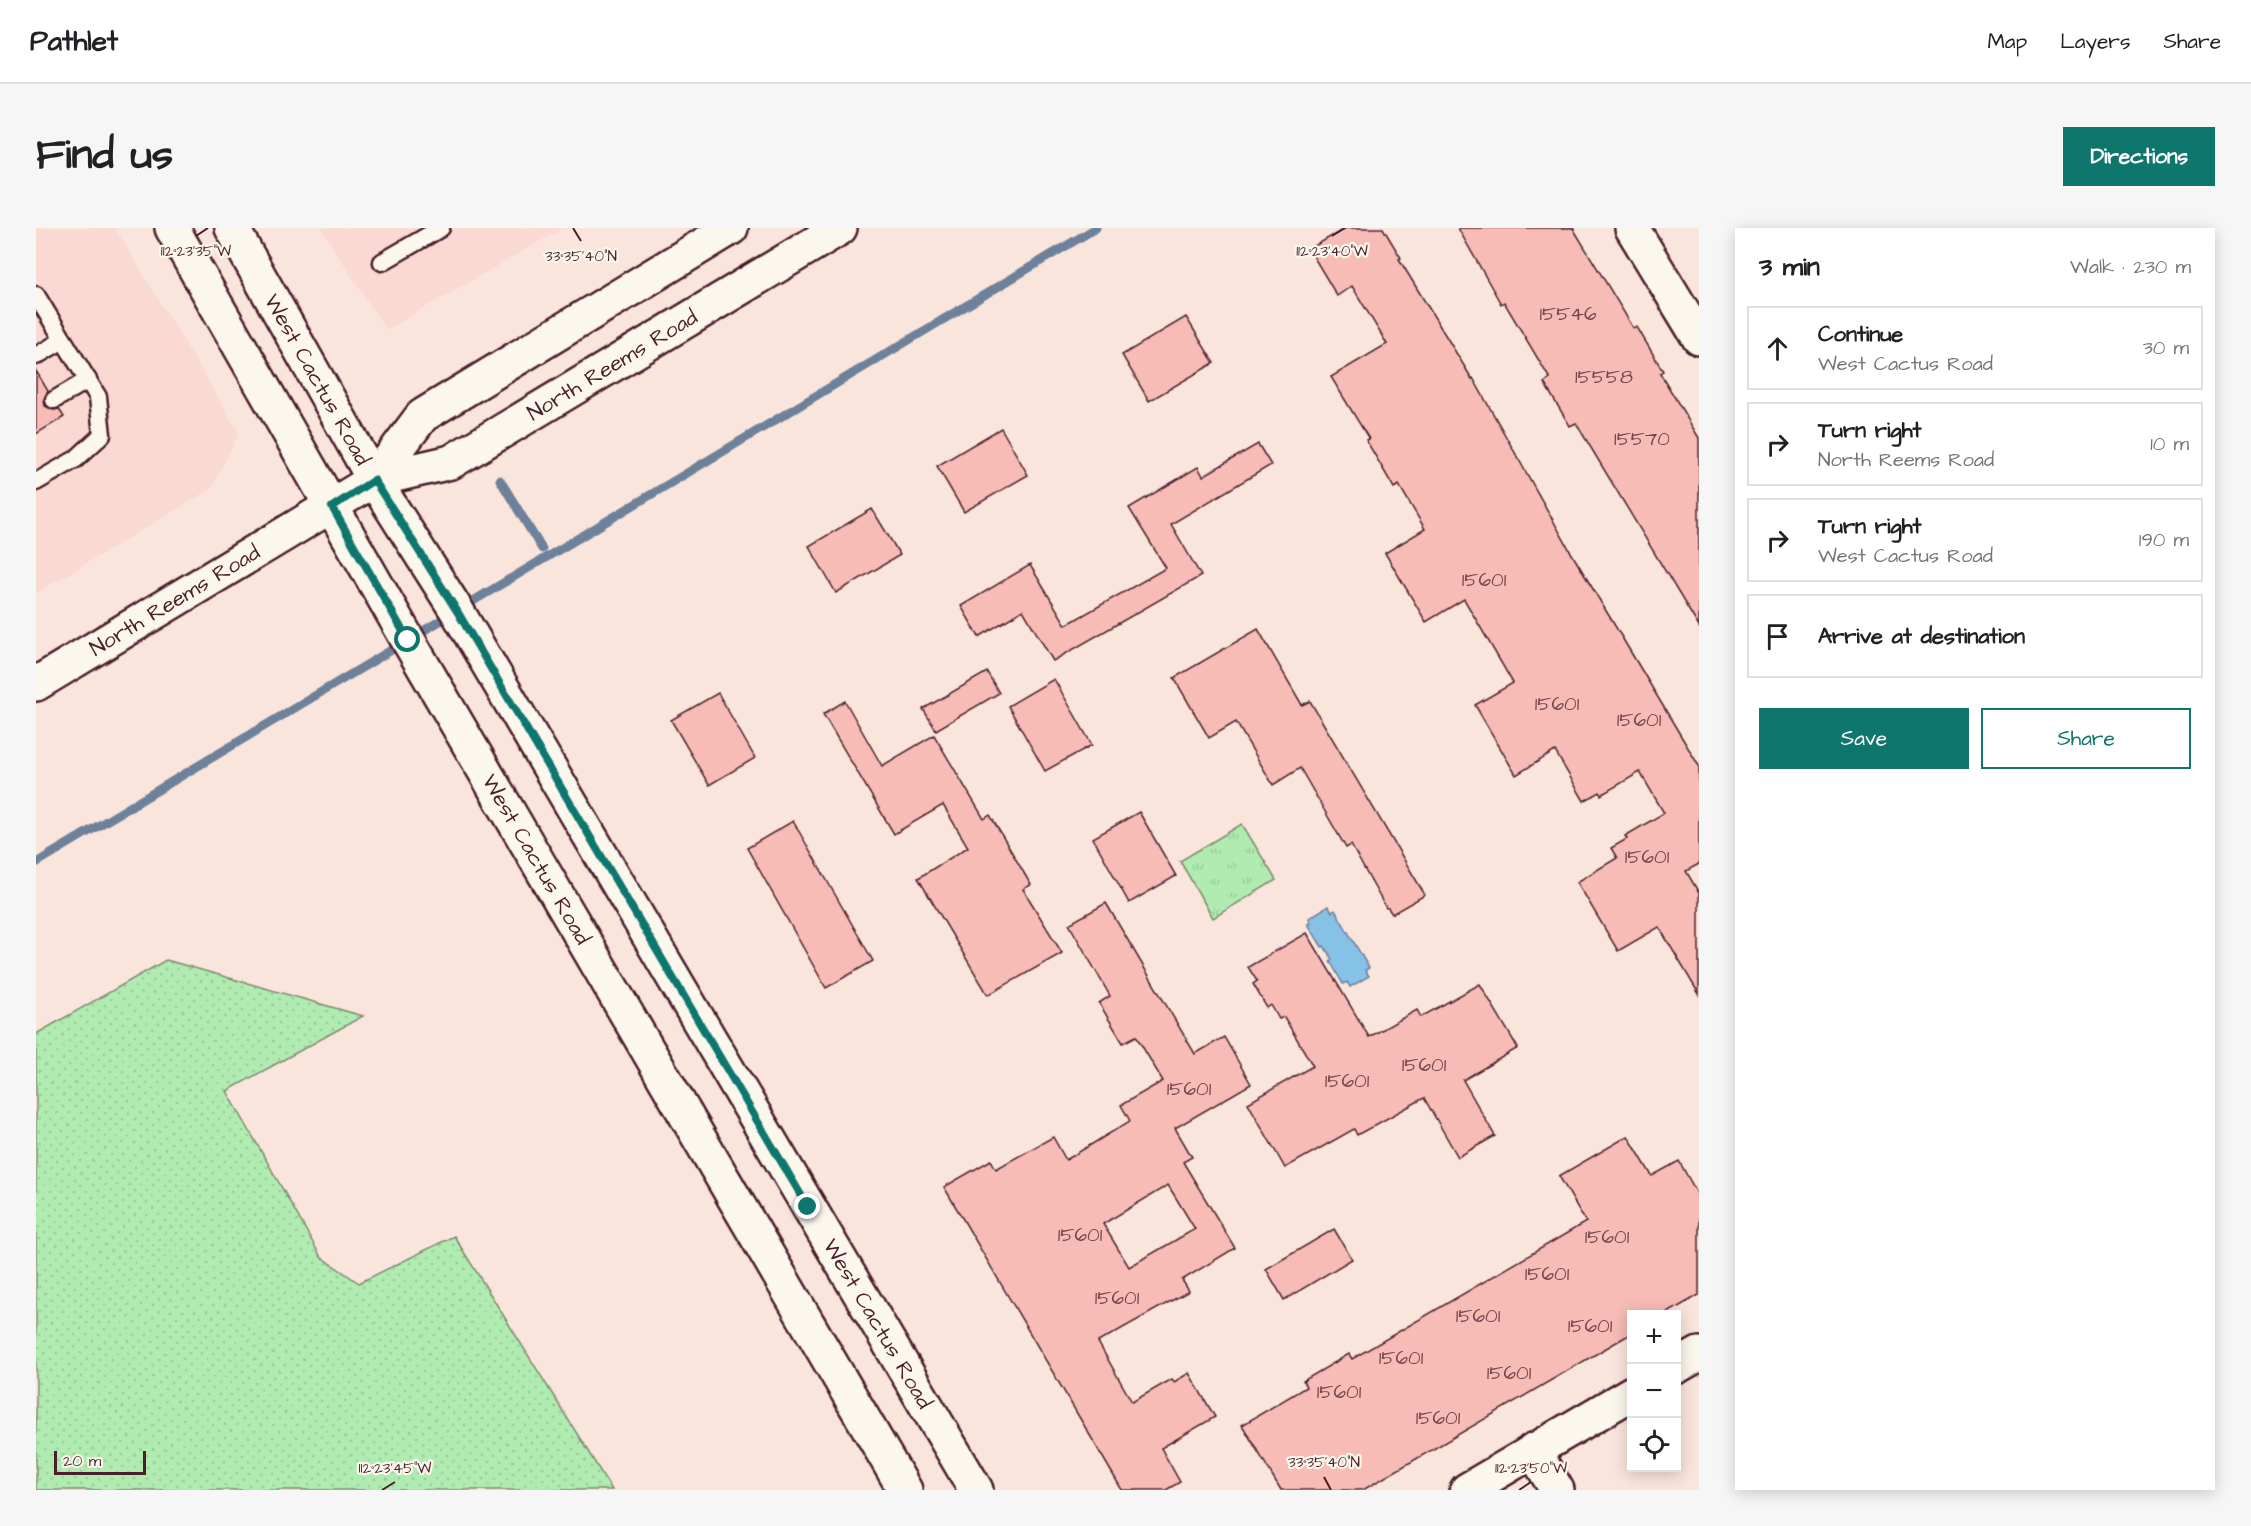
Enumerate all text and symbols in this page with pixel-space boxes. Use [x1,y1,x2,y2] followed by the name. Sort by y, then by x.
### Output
[30,22,118,61] text: Pathlet
[1987,27,2027,56] text: Map
[2060,27,2130,56] text: Layers
[2163,27,2221,56] text: Share
[36,127,173,185] text: Find us
[2063,127,2215,186] button: Directions
[161,241,231,262] text: 112°23'35"W
[1296,241,1368,262] text: 112°23'40"W
[545,246,617,267] text: 33°35'40"N
[1759,249,1820,285] text: 3 min
[2070,253,2191,281] text: Walk · 230 m
[257,288,378,471] street label: West Cactus Road
[1539,300,1597,328] house number: 15546
[521,302,703,428] street label: North Reems Road
[1818,319,1903,350] text: Continue
[1761,332,1794,365] icon: ahead
[2143,334,2189,362] text: 30 m
[1818,350,1993,378] text: West Cactus Road
[1575,363,1633,391] house number: 15558
[1818,415,1921,446] text: Turn right
[1614,425,1670,453] house number: 15570
[1761,428,1794,461] icon: right
[2150,430,2189,458] text: 10 m
[1818,446,1994,474] text: North Reems Road
[1818,511,1921,542] text: Turn right
[1761,524,1794,557] icon: right
[2139,526,2189,554] text: 190 m
[84,537,266,664] street label: North Reems Road
[1818,542,1993,570] text: West Cactus Road
[1462,566,1507,594] house number: 15601
[1761,620,1794,653] icon: arrive
[1818,621,2025,652] text: Arrive at destination
[394,626,420,652] route start
[1535,690,1580,718] house number: 15601
[1617,706,1662,734] house number: 15601
[1759,708,1969,769] button: Save
[1981,708,2191,769] button: Share
[474,768,598,950] street label: West Cactus Road
[1625,843,1670,871] house number: 15601
[1402,1051,1447,1079] house number: 15601
[1325,1067,1370,1095] house number: 15601
[1167,1075,1212,1103] house number: 15601
[794,1193,820,1219] route end
[1058,1221,1103,1249] house number: 15601
[1585,1223,1630,1251] house number: 15601
[816,1233,940,1414] street label: West Cactus Road
[1525,1260,1570,1288] house number: 15601
[1095,1284,1140,1312] house number: 15601
[1456,1302,1501,1330] house number: 15601
[1627,1310,1681,1472] map controls
[1627,1310,1681,1364] button: +
[1568,1312,1613,1340] house number: 15601
[1379,1344,1424,1372] house number: 15601
[1487,1359,1532,1387] house number: 15601
[1627,1364,1681,1418] button: −
[1317,1378,1362,1406] house number: 15601
[1416,1404,1461,1432] house number: 15601
[1627,1418,1681,1472] button: locate
[54,1448,146,1476] scale bar
[63,1450,101,1472] text: 20 m
[1288,1452,1360,1473] text: 33°35'40"N
[359,1458,431,1479] text: 112°23'45"W
[1495,1458,1567,1479] text: 112°23'50"W

